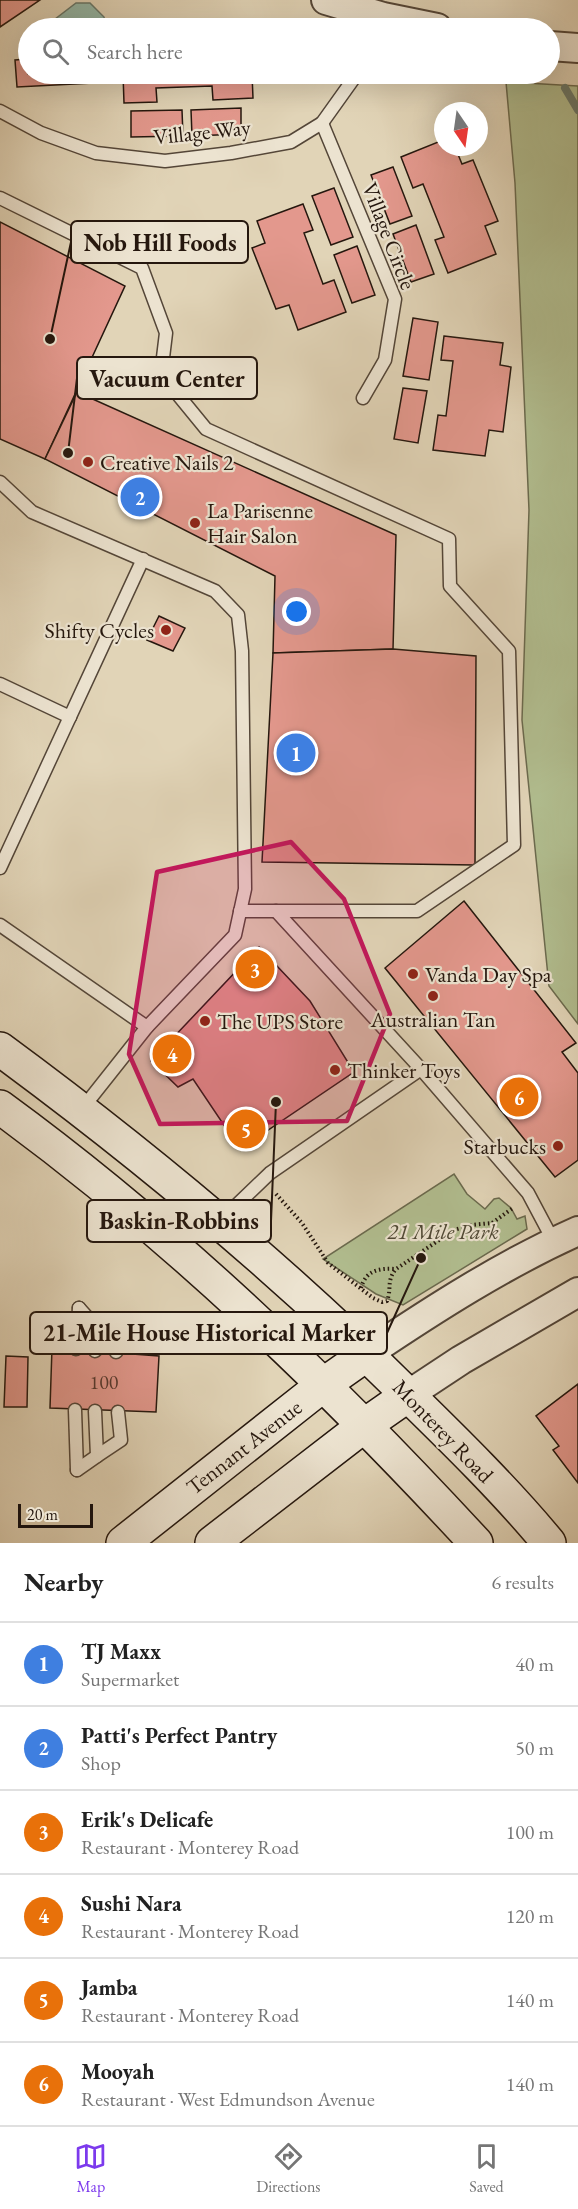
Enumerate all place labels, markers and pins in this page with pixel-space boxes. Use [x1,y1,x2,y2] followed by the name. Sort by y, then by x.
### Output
[71,221,248,263] callout: Nob Hill Foods
[77,357,257,399] callout: Vacuum Center
[100,448,234,477] place label: Creative Nails 2
[81,455,95,469] marker: Creative Nails 2
[120,474,160,520] pin: 2
[207,496,314,550] place label: La Parisenne Hair Salon
[188,516,202,530] marker: La Parisenne Hair Salon
[44,616,154,645] place label: Shifty Cycles
[159,623,173,637] marker: Shifty Cycles
[276,730,316,776] pin: 1
[236,946,274,992] pin: 3
[425,960,552,989] place label: Vanda Day Spa
[406,967,420,981] marker: Vanda Day Spa
[426,989,440,1003] marker: Australian Tan
[369,1005,496,1034] place label: Australian Tan
[217,1007,343,1036] place label: The UPS Store
[198,1014,212,1028] marker: The UPS Store
[152,1032,192,1076] pin: 4
[347,1056,460,1085] place label: Thinker Toys
[328,1063,342,1077] marker: Thinker Toys
[500,1074,538,1120] pin: 6
[226,1106,266,1152] pin: 5
[463,1132,546,1161] place label: Starbucks
[551,1139,565,1153] marker: Starbucks
[87,1200,271,1242] callout: Baskin-Robbins
[30,1312,387,1354] callout: 21-Mile House Historical Marker

